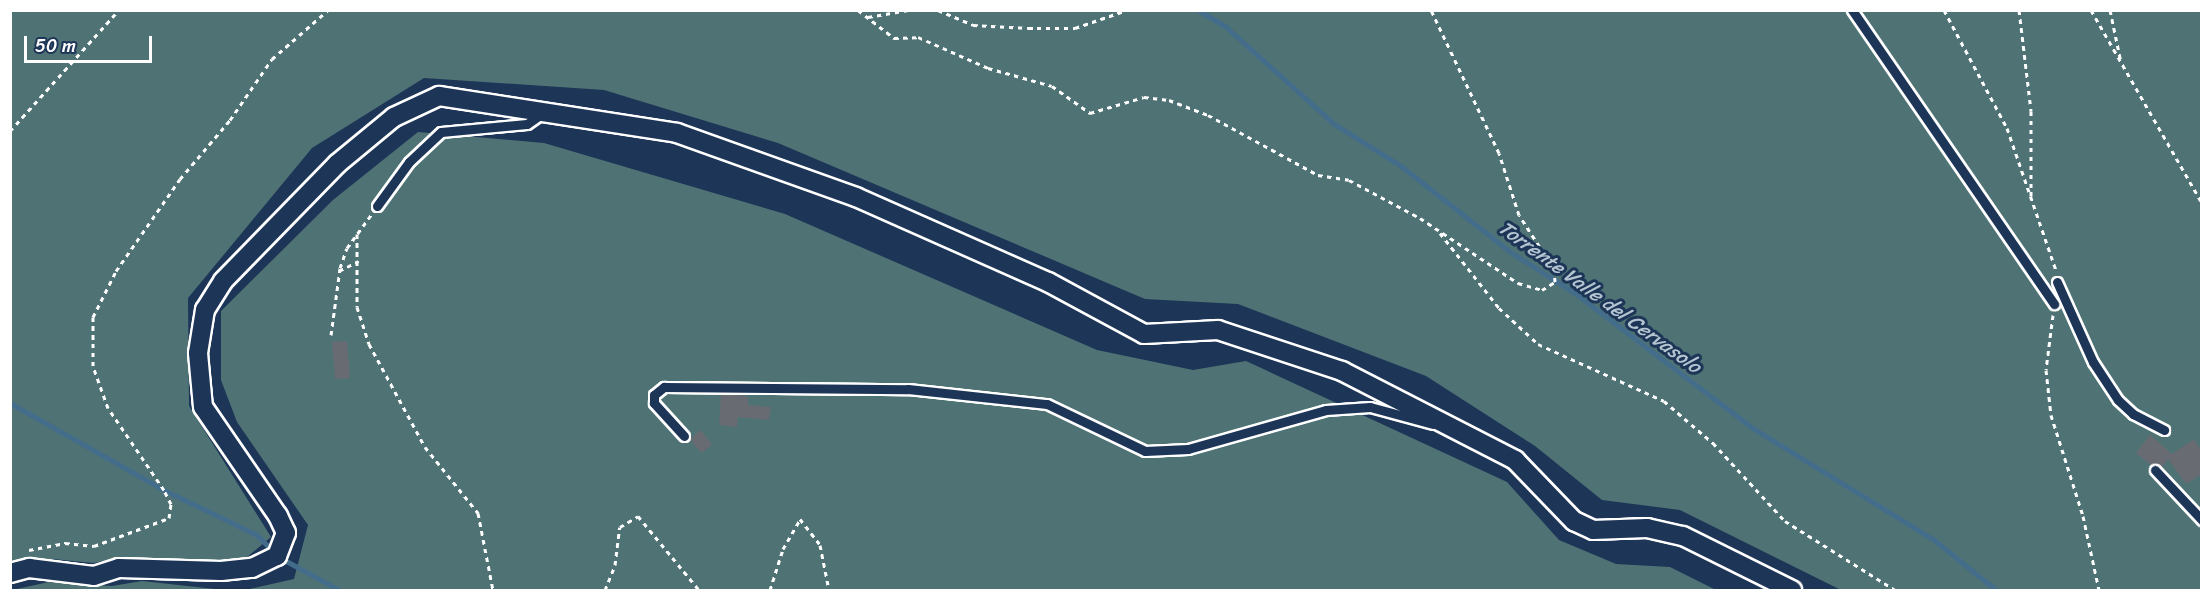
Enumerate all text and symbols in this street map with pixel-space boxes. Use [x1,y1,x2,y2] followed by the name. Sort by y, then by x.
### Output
[27,24,154,62] scale bar
[35,30,76,62] text: 50 m
[1494,216,1706,378] water label: Torrente Valle del Cervasolo

